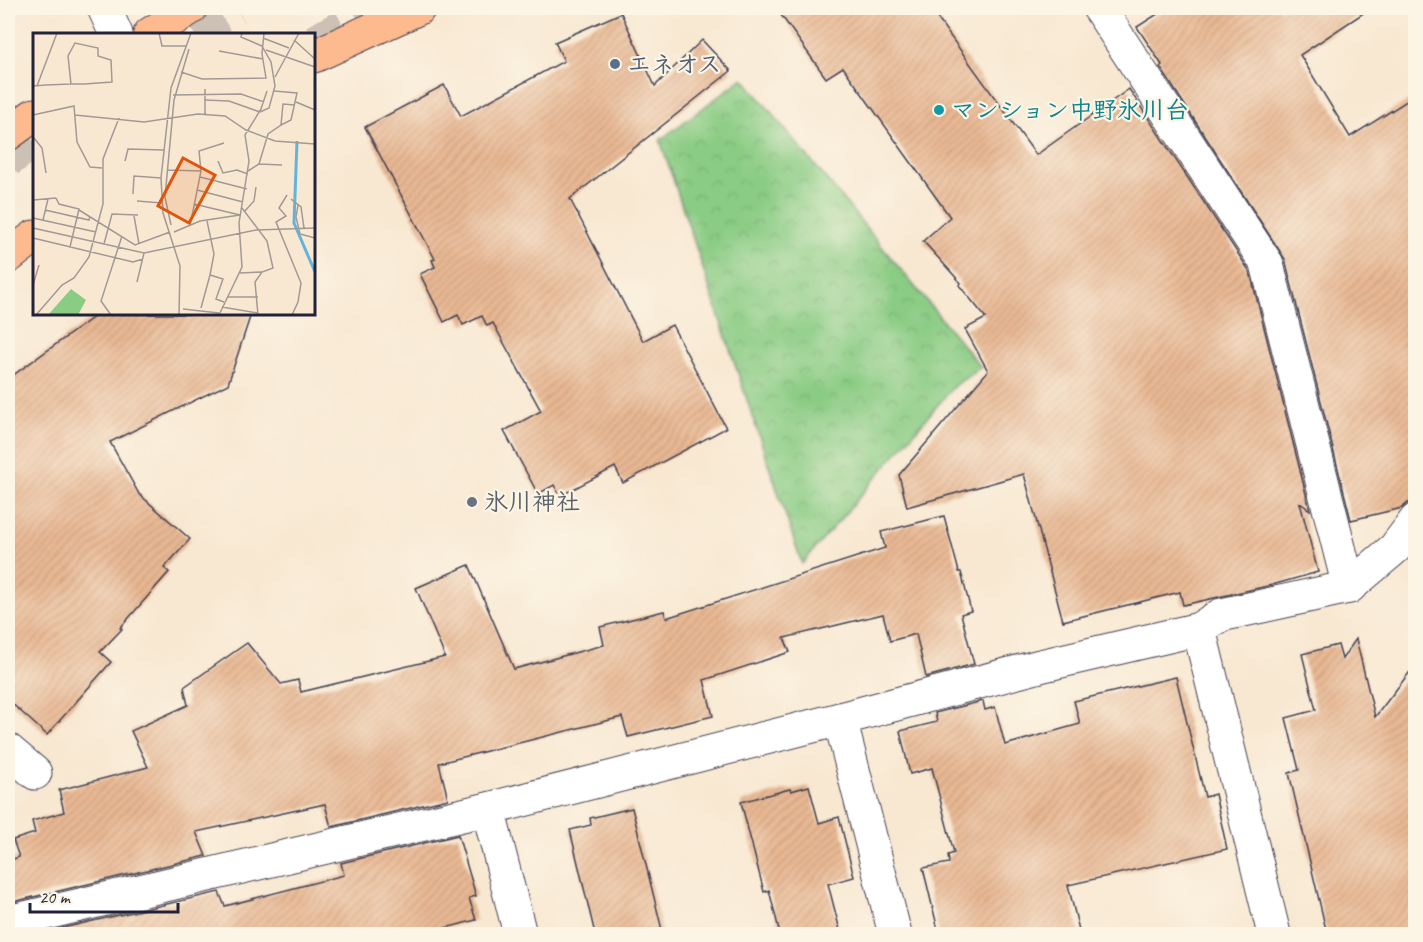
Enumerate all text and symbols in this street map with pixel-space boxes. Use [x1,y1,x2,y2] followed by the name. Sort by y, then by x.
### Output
[33,33,315,315] inset map
[627,49,722,79] place label: エネオス
[608,57,622,71] marker: エネオス
[951,95,1189,125] place label: マンション中野氷川台
[932,103,946,117] marker: マンション中野氷川台
[484,487,580,517] place label: 氷川神社
[465,495,479,509] marker: 氷川神社
[30,876,178,914] scale bar
[39,886,72,908] text: 20 m

